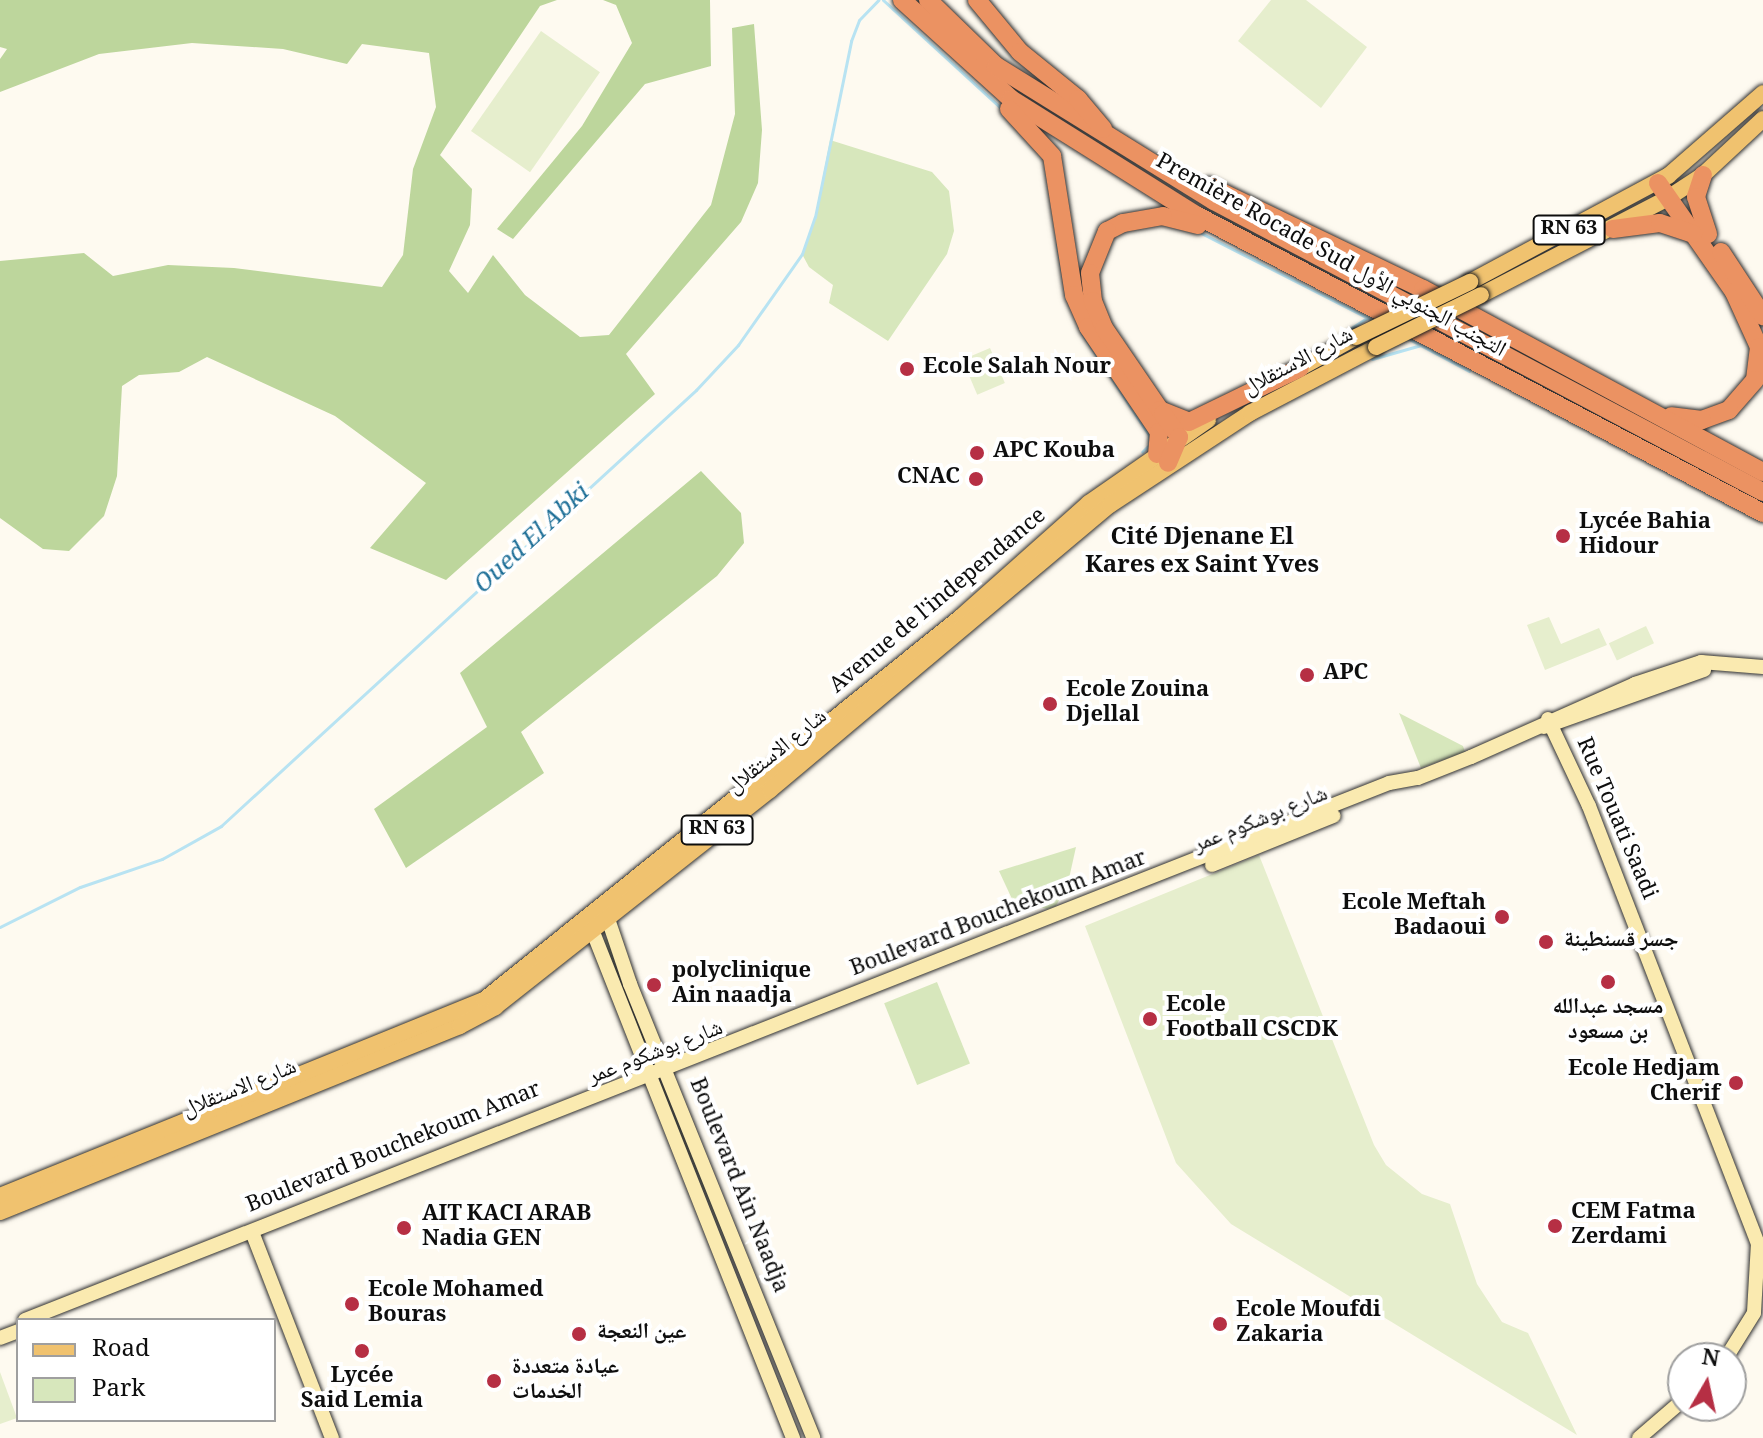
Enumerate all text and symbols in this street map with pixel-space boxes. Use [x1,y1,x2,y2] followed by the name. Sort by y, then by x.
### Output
[1150,150,1510,364] street label: Première Rocade Sud التجنب الجنوبي الأول
[1531,214,1607,246] road number: RN 63
[1240,323,1358,403] street label: شارع الاستقلال
[923,356,1111,382] place label: Ecole Salah Nour
[898,360,916,378] marker: Ecole Salah Nour
[993,440,1115,466] place label: APC Kouba
[968,444,986,462] marker: APC Kouba
[897,466,960,492] place label: CNAC
[967,470,985,488] marker: CNAC
[468,480,596,602] water label: Oued El Abki
[826,504,1052,700] street label: Avenue de l'independance
[1579,510,1711,562] place label: Lycée Bahia Hidour
[1085,525,1319,581] district label: Cité Djenane El Kares ex Saint Yves
[1554,527,1572,545] marker: Lycée Bahia Hidour
[1323,662,1368,688] place label: APC
[1298,666,1316,684] marker: APC
[1066,678,1209,730] place label: Ecole Zouina Djellal
[1041,695,1059,713] marker: Ecole Zouina Djellal
[723,705,833,801] street label: شارع الاستقلال
[1569,734,1661,904] street label: Rue Touati Saadi
[1190,782,1332,860] street label: شارع بوشكوم عمر
[679,814,755,846] road number: RN 63
[847,846,1151,984] street label: Boulevard Bouchekoum Amar
[1342,891,1486,942] place label: Ecole Meftah Badaoui
[1493,908,1511,926] marker: Ecole Meftah Badaoui
[1564,929,1678,955] place label: جسر قسنطينة
[1535,931,1557,953] marker: جسر قسنطينة
[672,959,811,1010] place label: polyclinique Ain naadja
[1599,973,1617,991] marker: مسجد عبدالله بن مسعود
[643,974,665,996] marker: polyclinique Ain naadja
[1166,993,1338,1044] place label: Ecole Football CSCDK
[1553,995,1663,1046] place label: مسجد عبدالله بن مسعود
[1141,1010,1159,1028] marker: Ecole Football CSCDK
[585,1016,727,1092] street label: شارع بوشكوم عمر
[179,1055,301,1125] street label: شارع الاستقلال
[1568,1057,1720,1108] place label: Ecole Hedjam Cherif
[1727,1074,1745,1092] marker: Ecole Hedjam Cherif
[682,1075,792,1297] street label: Boulevard Ain Naadja
[243,1078,545,1220] street label: Boulevard Bouchekoum Amar
[1571,1200,1696,1252] place label: CEM Fatma Zerdami
[422,1202,592,1254] place label: AIT KACI ARAB Nadia GEN
[393,1217,415,1239] marker: AIT KACI ARAB Nadia GEN
[1546,1217,1564,1235] marker: CEM Fatma Zerdami
[368,1278,544,1330] place label: Ecole Mohamed Bouras
[343,1295,361,1313] marker: Ecole Mohamed Bouras
[1236,1298,1381,1350] place label: Ecole Moufdi Zakaria
[1211,1315,1229,1333] marker: Ecole Moufdi Zakaria
[16,1318,276,1422] legend
[597,1321,686,1347] place label: عين النعجة
[568,1323,590,1345] marker: عين النعجة
[92,1330,150,1371] text: Road
[1699,1340,1722,1380] text: N
[353,1342,371,1360] marker: Lycée Said Lemia
[1667,1342,1747,1422] north arrow
[512,1355,619,1406] place label: عيادة متعددة الخدمات
[301,1364,423,1416] place label: Lycée Said Lemia
[92,1370,145,1411] text: Park
[483,1370,505,1392] marker: عيادة متعددة الخدمات

